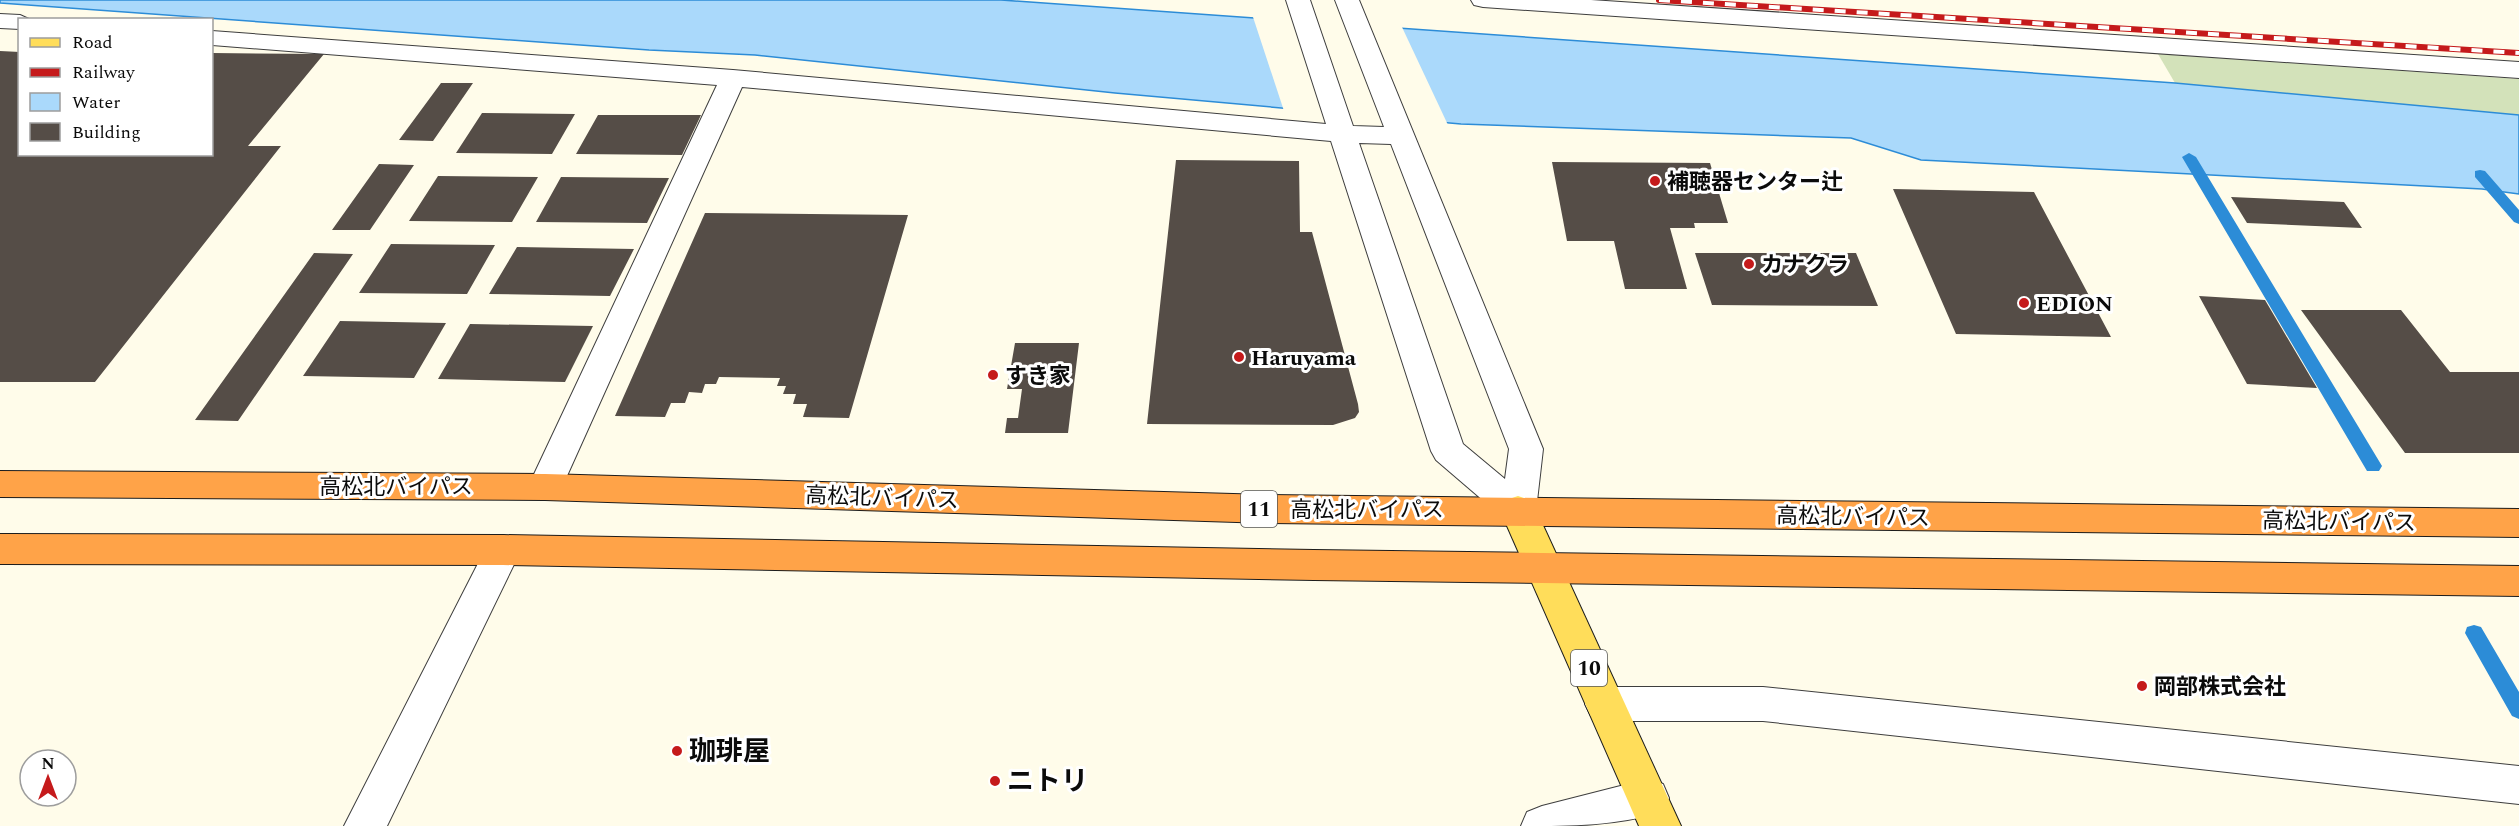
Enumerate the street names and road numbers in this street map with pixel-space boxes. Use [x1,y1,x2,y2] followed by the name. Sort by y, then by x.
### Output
[319,471,473,504] street label: 高松北バイパス
[805,479,959,518] street label: 高松北バイパス
[1241,491,1277,527] road number: 11
[1290,494,1444,527] street label: 高松北バイパス
[1776,500,1930,535] street label: 高松北バイパス
[2262,505,2416,540] street label: 高松北バイパス
[1571,650,1607,686] road number: 10

